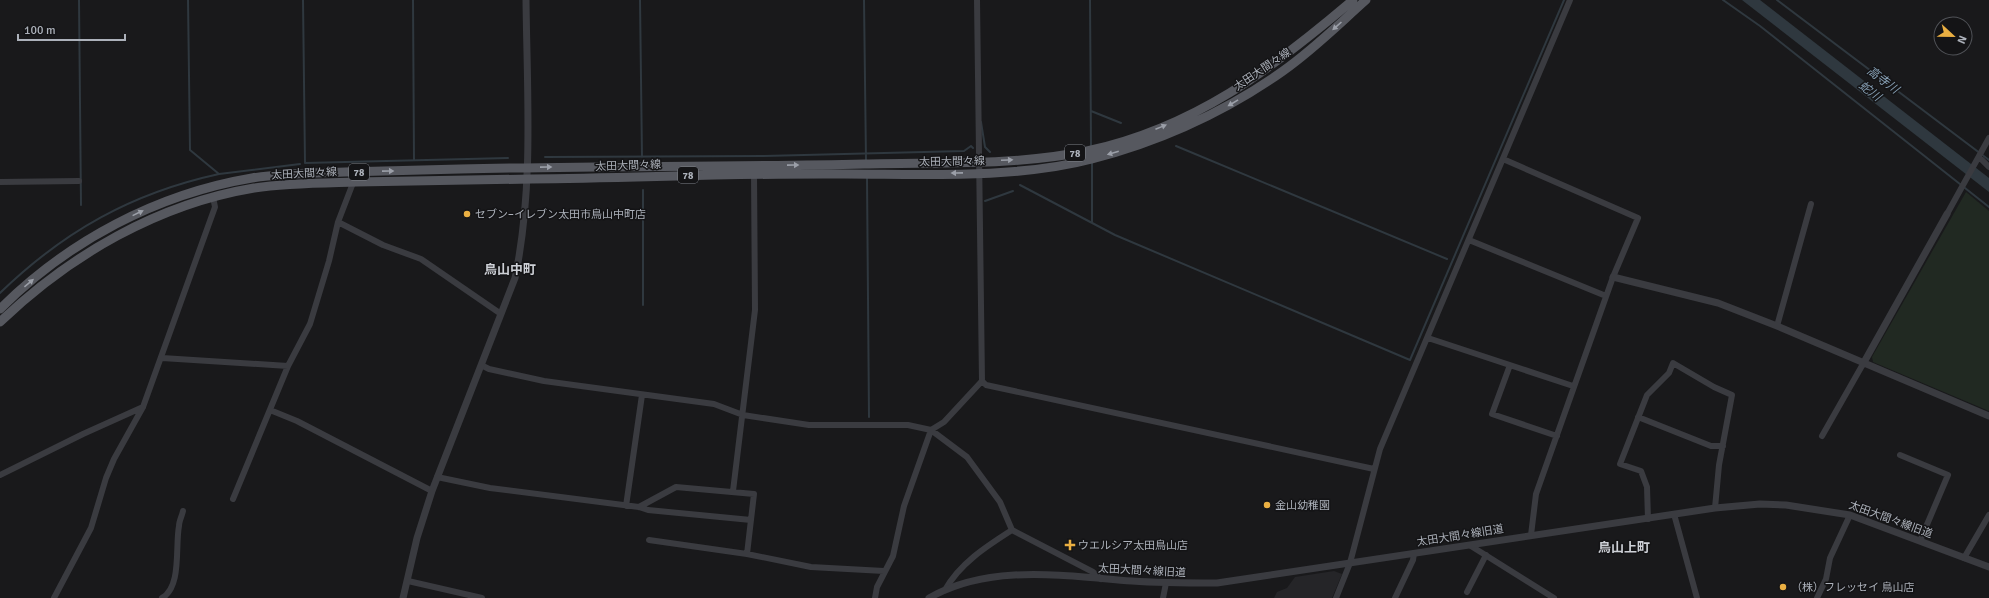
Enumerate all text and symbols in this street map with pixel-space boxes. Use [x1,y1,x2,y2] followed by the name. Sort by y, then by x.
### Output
[18,16,125,42] scale bar
[1933,16,1973,56] north arrow
[1333,21,1342,30] one-way arrow
[24,23,56,38] text: 100 m
[1954,34,1969,46] text: N
[1231,46,1293,93] street label: 太田大間々線
[1864,64,1903,98] water label: 高寺川
[1856,78,1885,106] water label: 蛇川
[1227,99,1239,106] one-way arrow
[1155,124,1166,130] one-way arrow
[1065,145,1085,161] road number: 78
[1107,150,1119,156] one-way arrow
[919,154,985,169] street label: 太田大間々線
[1001,157,1013,164] one-way arrow
[595,158,661,173] street label: 太田大間々線
[787,162,800,168] one-way arrow
[349,164,369,180] road number: 78
[540,164,553,170] one-way arrow
[271,165,337,182] street label: 太田大間々線
[678,167,698,183] road number: 78
[382,168,395,174] one-way arrow
[950,170,963,176] one-way arrow
[475,208,646,221] place label: セブン−イレブン太田市鳥山中町店
[462,209,472,219] marker: セブン−イレブン太田市鳥山中町店
[132,210,144,216] one-way arrow
[484,262,536,278] district label: 鳥山中町
[24,279,35,288] one-way arrow
[1847,498,1934,541] street label: 太田大間々線旧道
[1275,499,1330,512] place label: 金山幼稚園
[1262,500,1272,510] marker: 金山幼稚園
[1416,522,1505,549] street label: 太田大間々線旧道
[1078,539,1188,552] place label: ウエルシア太田鳥山店
[1065,540,1075,550] marker: ウエルシア太田鳥山店
[1598,540,1650,556] district label: 鳥山上町
[1098,562,1186,579] street label: 太田大間々線旧道
[1791,581,1914,594] place label: （株）フレッセイ 鳥山店
[1778,582,1788,592] marker: （株）フレッセイ 鳥山店

